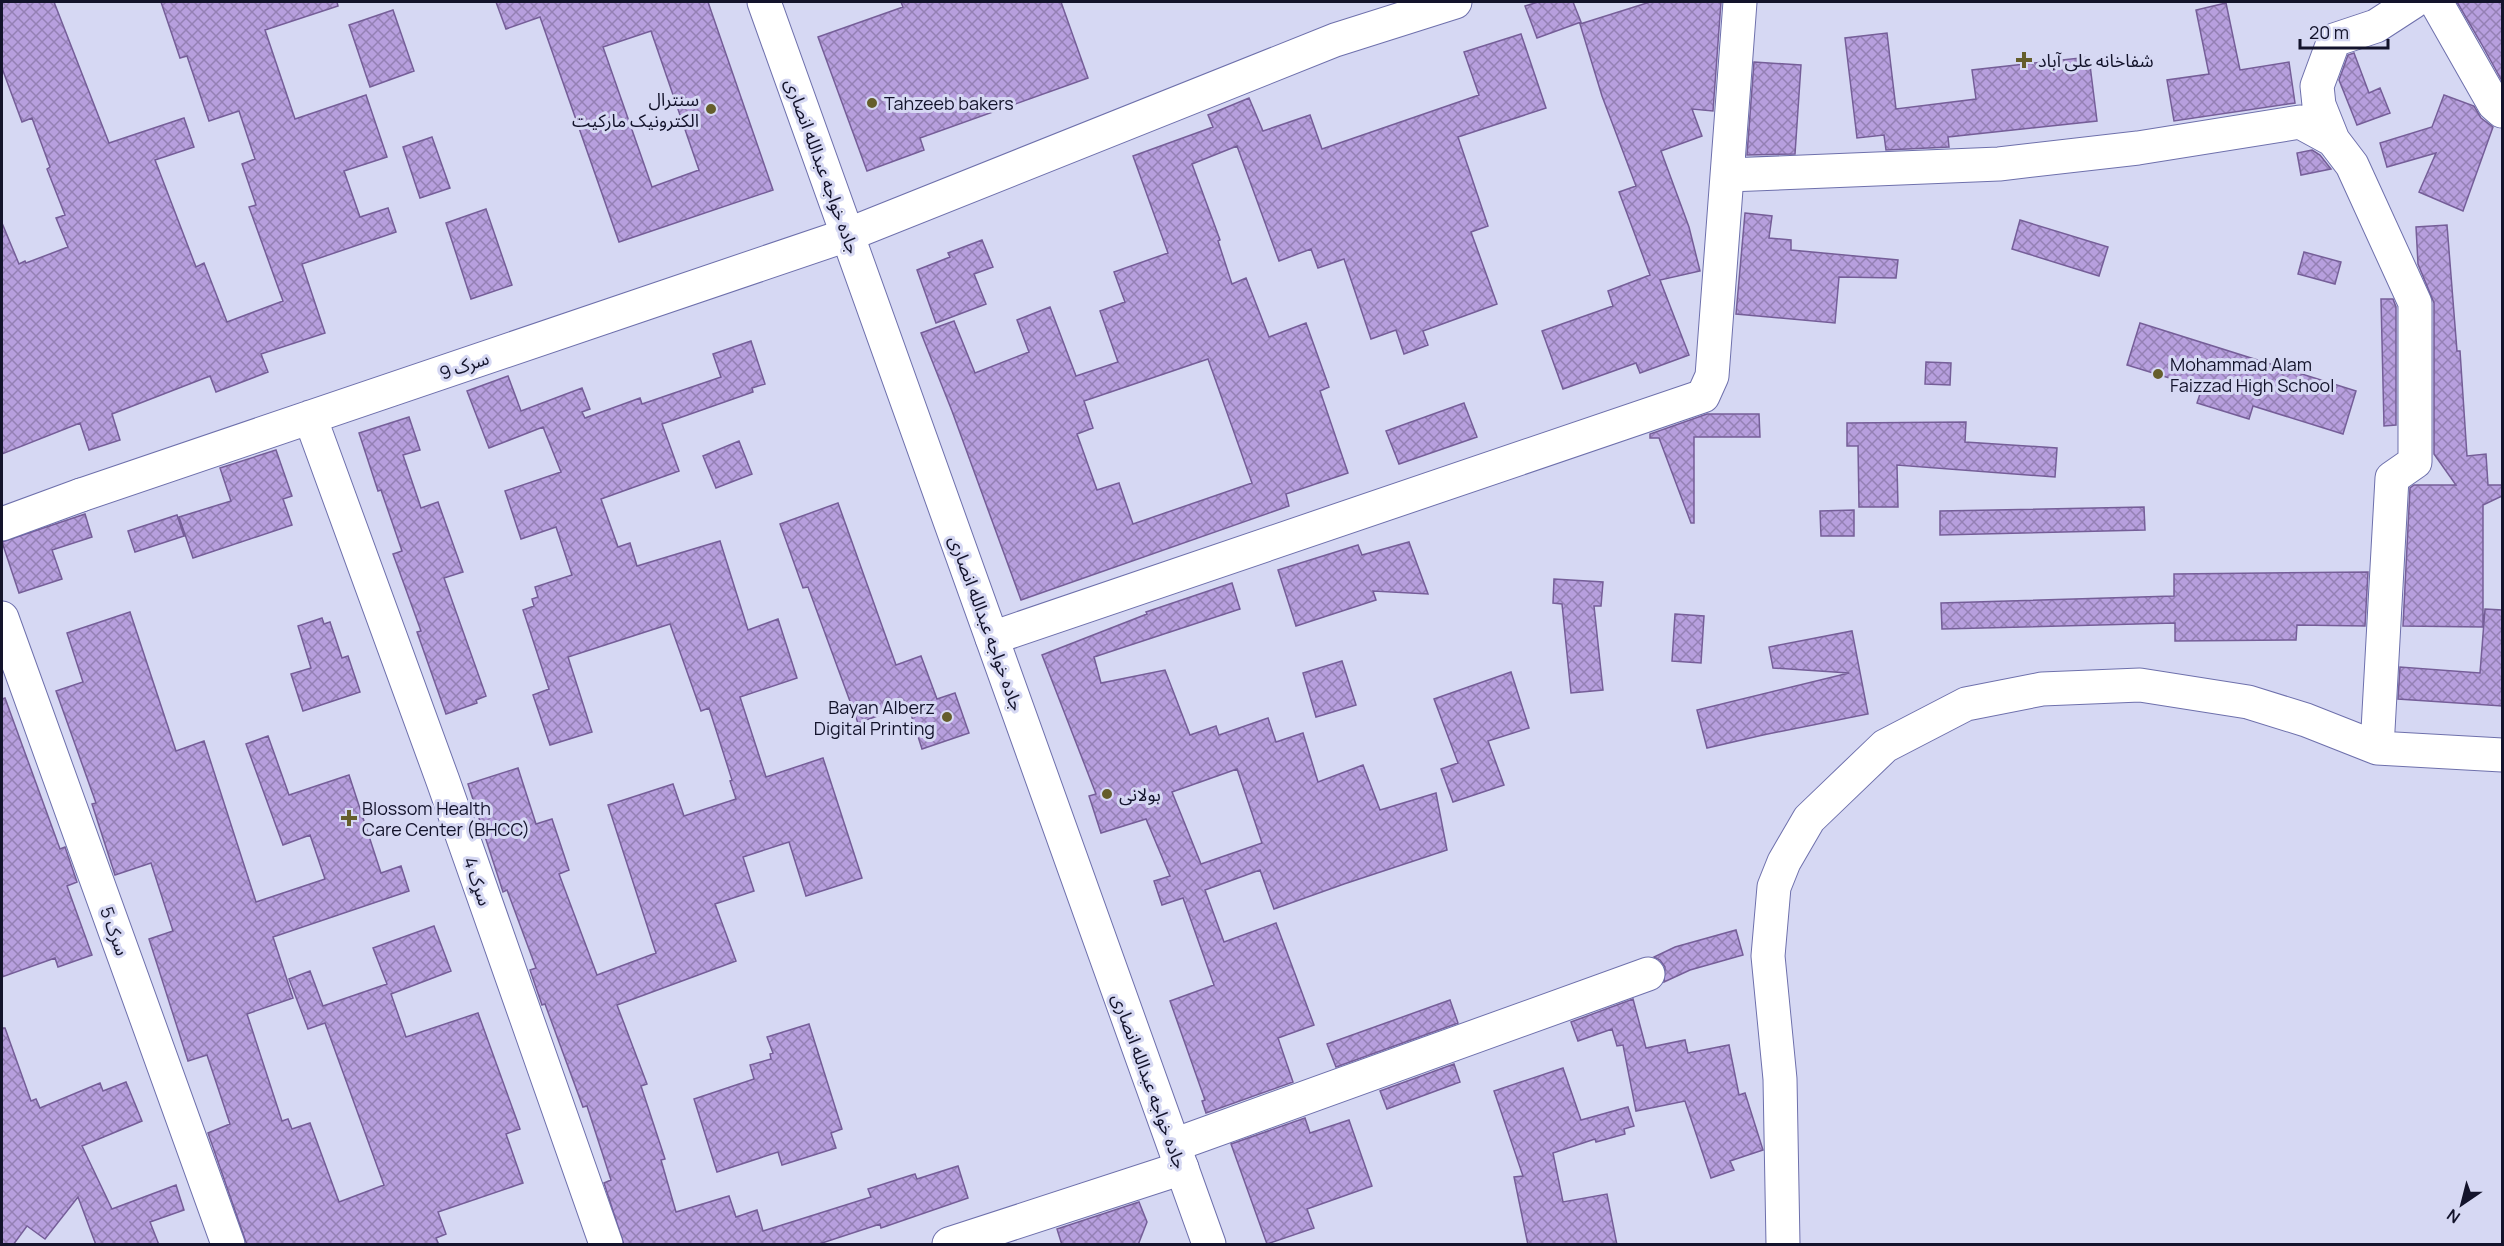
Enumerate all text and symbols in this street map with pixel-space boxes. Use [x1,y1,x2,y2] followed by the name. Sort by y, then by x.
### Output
[2300,12,2388,50] scale bar
[2309,20,2349,44] text: 20 m
[2038,48,2154,72] place label: شفاخانه علی آباد
[2015,51,2033,69] marker: شفاخانه علی آباد
[780,75,866,257] street label: جاده خواجه عبدالله انصاری
[572,87,699,132] place label: سنترال الکترونیک مارکیت
[884,91,1014,115] place label: Tahzeeb bakers
[865,96,879,110] marker: Tahzeeb bakers
[704,102,718,116] marker: سنترال الکترونیک مارکیت
[436,345,492,385] street label: سرک 9
[2170,352,2334,397] place label: Mohammad Alam Faizzad High School
[2151,367,2165,381] marker: Mohammad Alam Faizzad High School
[944,532,1030,714] street label: جاده خواجه عبدالله انصاری
[814,695,935,740] place label: Bayan Alberz Digital Printing
[940,710,954,724] marker: Bayan Alberz Digital Printing
[1119,782,1161,806] place label: بولانی
[1100,787,1114,801] marker: بولانی
[362,796,530,841] place label: Blossom Health Care Center (BHCC)
[340,809,358,827] marker: Blossom Health Care Center (BHCC)
[458,853,498,909] street label: سړک 4
[95,903,135,959] street label: سرک 5
[1107,990,1193,1172] street label: جاده خواجه عبدالله انصاری
[2432,1174,2492,1234] north arrow
[2442,1204,2464,1229] text: N

